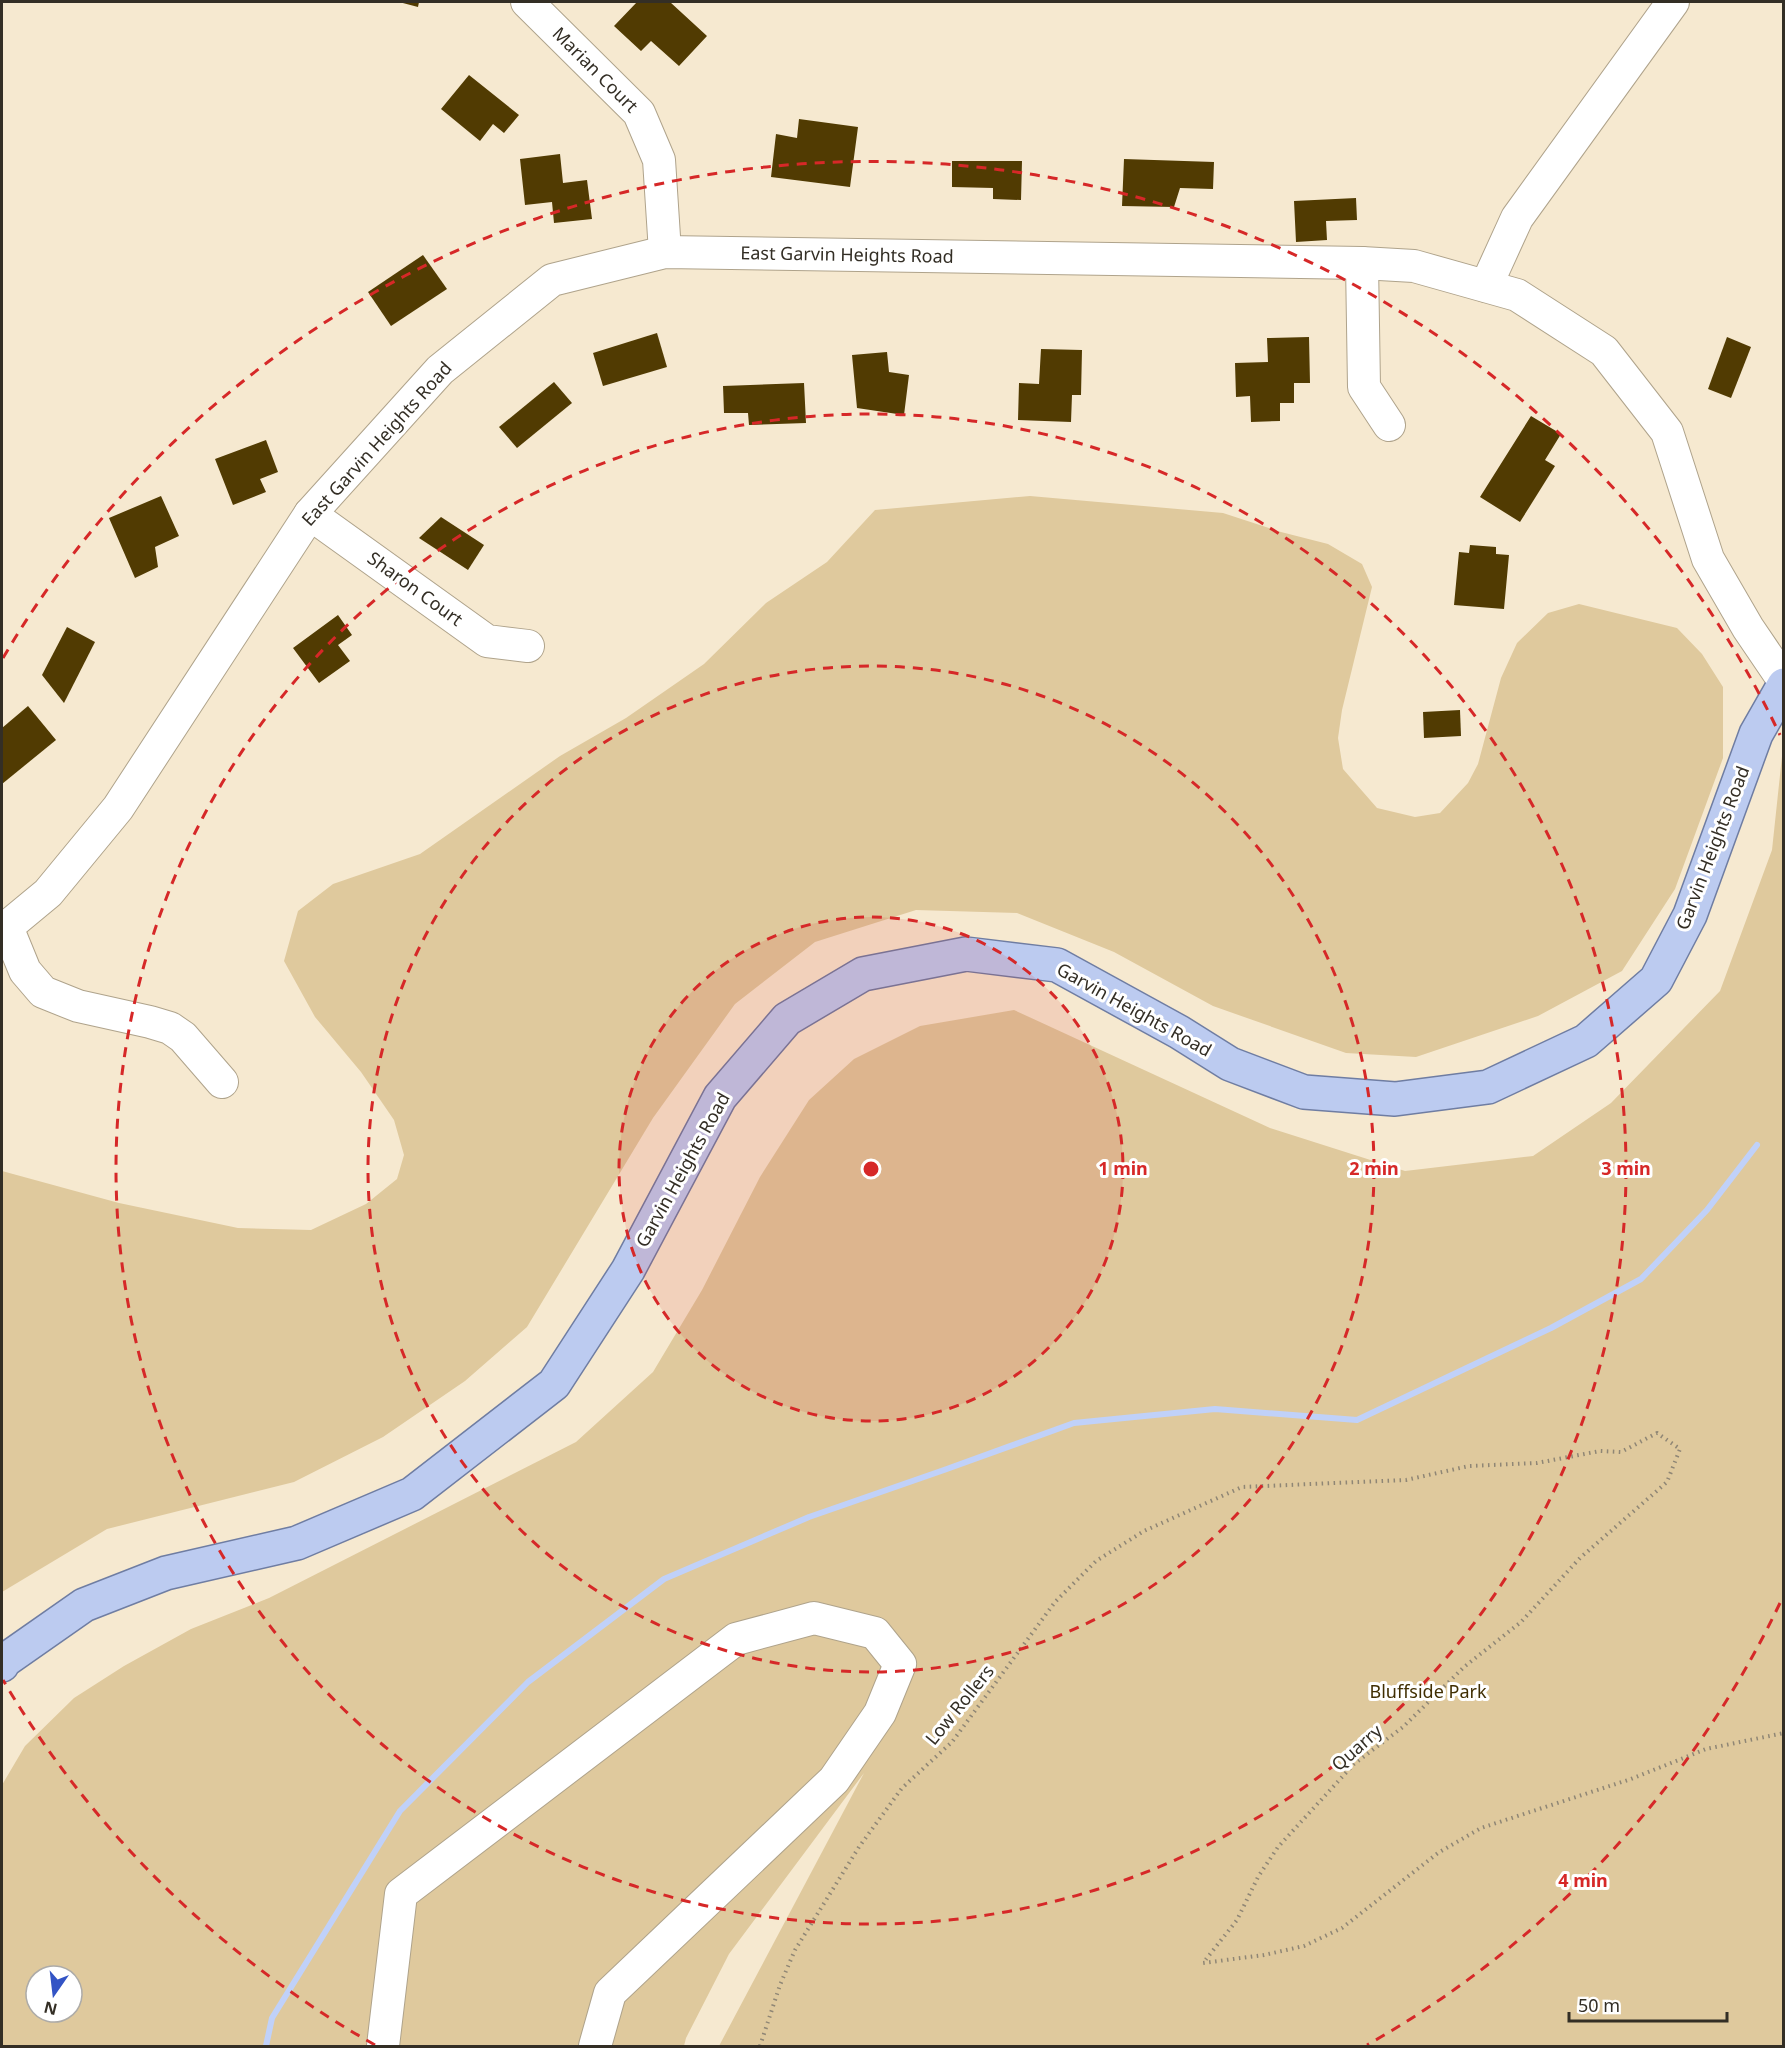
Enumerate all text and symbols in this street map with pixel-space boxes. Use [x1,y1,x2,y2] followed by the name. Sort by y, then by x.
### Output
[548,21,644,118] street label: Marian Court
[740,240,954,268] street label: East Garvin Heights Road
[296,356,457,531] street label: East Garvin Heights Road
[363,546,468,631] street label: Sharon Court
[1670,762,1754,933] street label: Garvin Heights Road
[1053,957,1216,1062] street label: Garvin Heights Road
[630,1088,735,1251] street label: Garvin Heights Road
[1098,1156,1148,1180] text: 1 min
[1349,1156,1399,1180] text: 2 min
[1601,1156,1651,1180] text: 3 min
[861,1159,881,1179] centre of rings
[920,1659,999,1749] street label: Low Rollers
[1369,1679,1487,1703] park label: Bluffside Park
[1326,1718,1387,1776] street label: Quarry
[1558,1868,1608,1892] text: 4 min
[24,1964,84,2024] north arrow
[1569,1985,1726,2023] scale bar
[1578,1993,1620,2017] text: 50 m
[41,1996,59,2021] text: N

